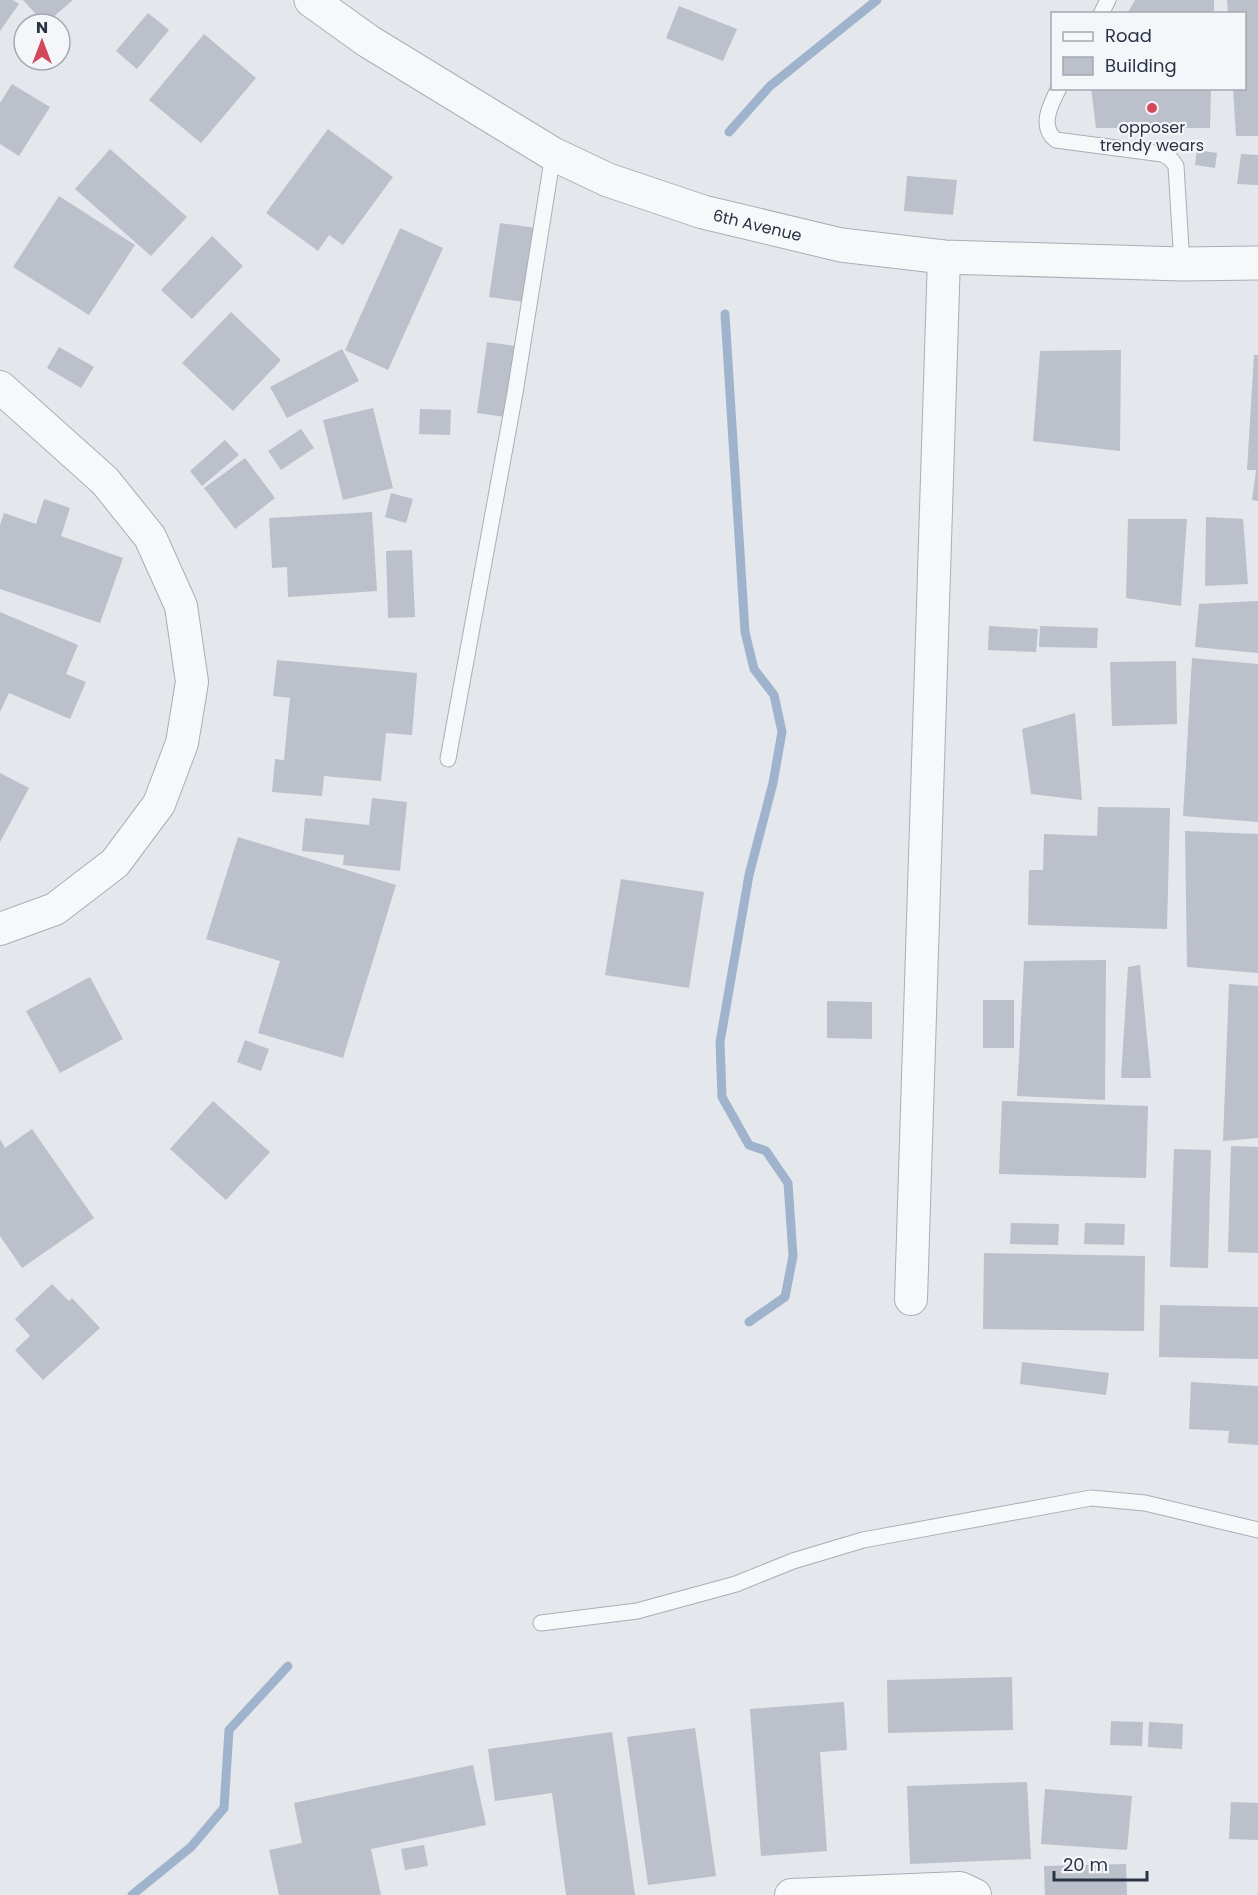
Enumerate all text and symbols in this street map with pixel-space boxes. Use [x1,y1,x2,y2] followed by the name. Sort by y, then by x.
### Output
[12,12,72,72] north arrow
[1051,12,1246,90] legend
[36,16,48,39] text: N
[1105,23,1152,48] text: Road
[1105,53,1177,78] text: Building
[1145,101,1159,115] marker: opposer trendy wears
[1100,116,1204,157] place label: opposer trendy wears
[711,204,804,247] street label: 6th Avenue
[1054,1844,1147,1882] scale bar
[1063,1852,1108,1877] text: 20 m

